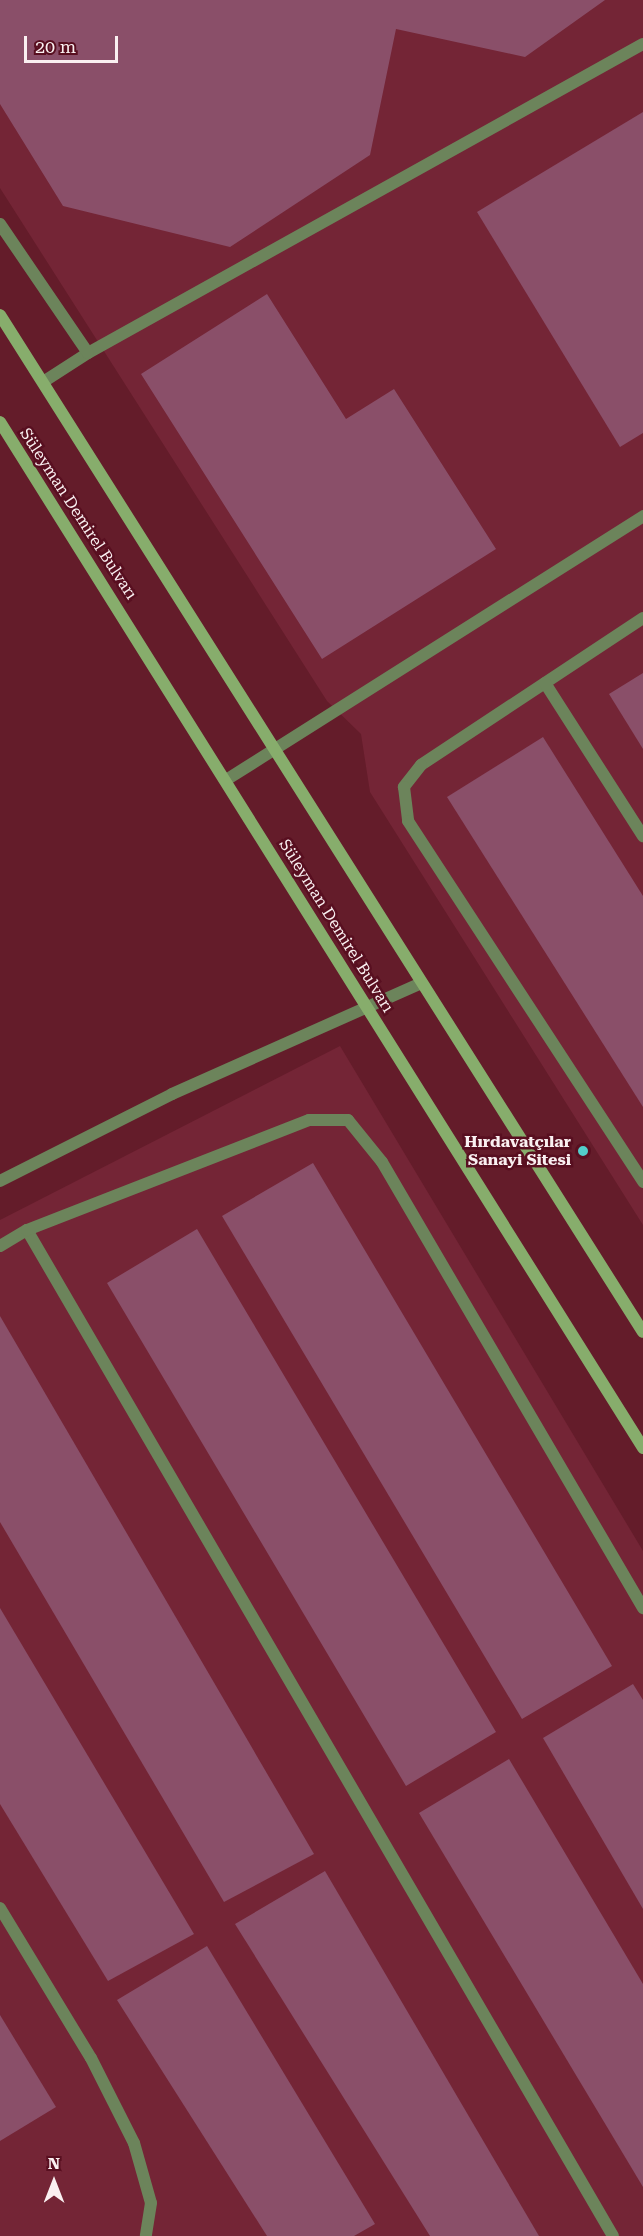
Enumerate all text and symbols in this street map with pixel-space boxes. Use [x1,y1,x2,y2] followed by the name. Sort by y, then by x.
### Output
[27,24,122,62] scale bar
[35,36,76,57] text: 20 m
[15,425,141,603] street label: Süleyman Demirel Bulvarı
[275,836,397,1016] street label: Süleyman Demirel Bulvarı
[464,1132,571,1170] place label: Hırdavatçılar Sanayi Sitesi
[576,1144,590,1158] marker: Hırdavatçılar Sanayi Sitesi
[24,2152,84,2212] north arrow
[48,2154,60,2173] text: N

